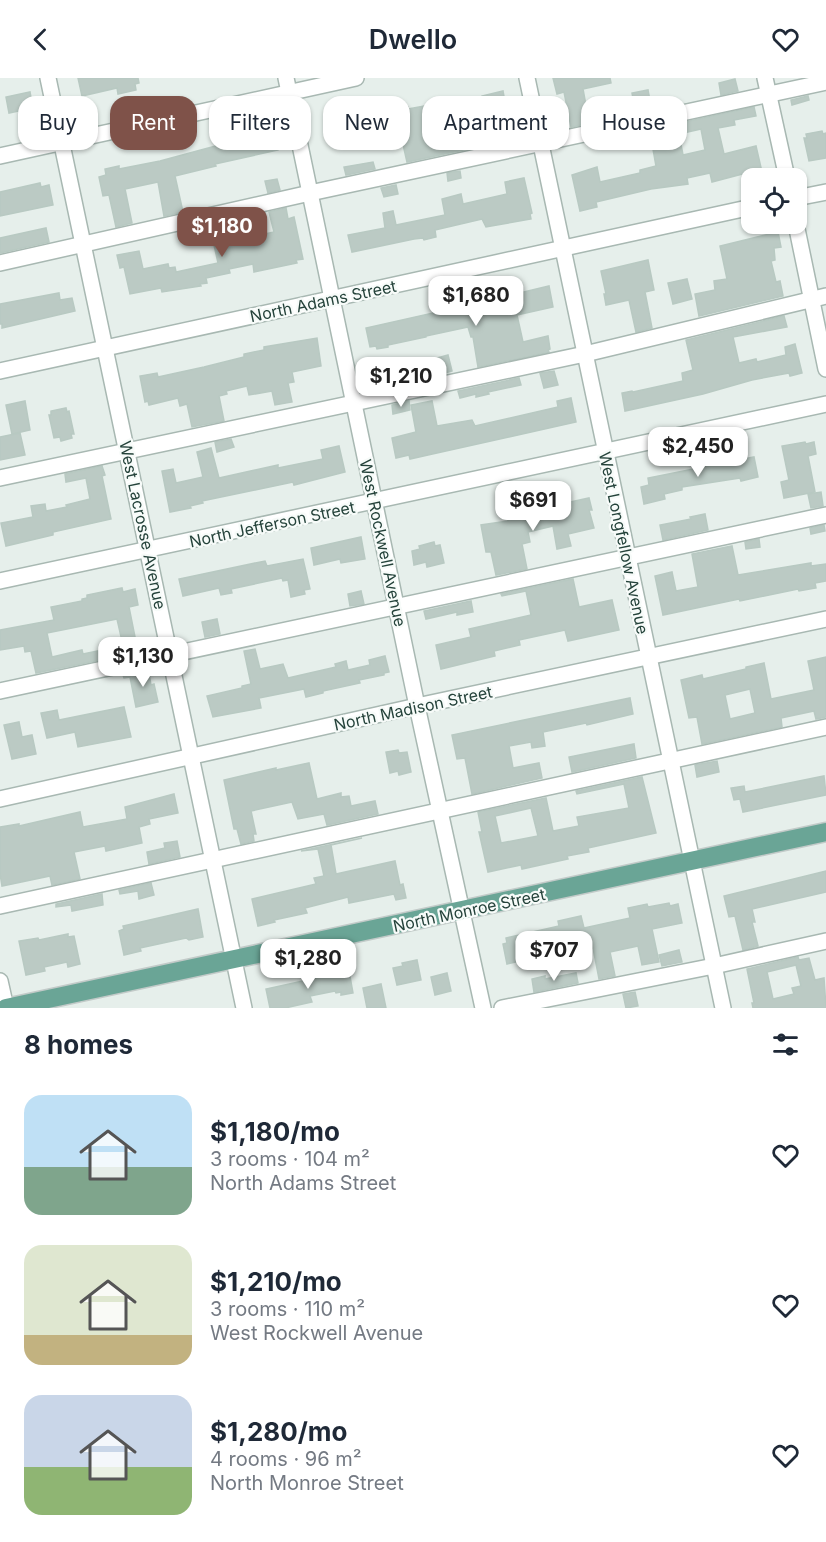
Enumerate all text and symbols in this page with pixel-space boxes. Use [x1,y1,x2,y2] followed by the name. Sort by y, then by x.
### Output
[24,23,57,56] icon: back
[369,23,457,56] text: Dwello
[769,23,802,56] icon: heart
[18,96,98,150] chip: Buy
[110,96,197,150] chip: Rent
[209,96,311,150] chip: Filters
[323,96,410,150] chip: New
[422,96,569,150] chip: Apartment
[581,96,687,150] chip: House
[741,168,807,234] map controls
[741,168,807,234] button: locate
[173,207,271,258] pin: $1,180
[191,214,253,238] text: $1,180
[248,276,398,326] street label: North Adams Street
[427,276,525,327] pin: $1,680
[442,283,510,307] text: $1,680
[352,357,450,408] pin: $1,210
[369,364,433,388] text: $1,210
[649,427,747,478] pin: $2,450
[662,434,734,458] text: $2,450
[115,439,171,611] street label: West Lacrosse Avenue
[595,450,653,636] street label: West Longfellow Avenue
[355,457,411,629] street label: West Rockwell Avenue
[497,481,569,532] pin: $691
[509,488,557,512] text: $691
[187,497,357,551] street label: North Jefferson Street
[94,637,192,688] pin: $1,130
[112,644,174,668] text: $1,130
[332,681,494,735] street label: North Madison Street
[391,884,547,936] street label: North Monroe Street
[518,931,590,982] pin: $707
[529,938,579,962] text: $707
[259,939,357,990] pin: $1,280
[274,946,342,970] text: $1,280
[769,1028,802,1061] icon: filters
[24,1029,133,1060] text: 8 homes
[210,1116,340,1147] text: $1,180/mo
[72,1119,144,1191] icon: home
[769,1139,802,1172] icon: heart
[210,1147,370,1171] text: 3 rooms · 104 m²
[210,1171,396,1195] text: North Adams Street
[210,1266,342,1297] text: $1,210/mo
[72,1269,144,1341] icon: home
[769,1289,802,1322] icon: heart
[210,1297,365,1321] text: 3 rooms · 110 m²
[210,1321,423,1345] text: West Rockwell Avenue
[210,1416,348,1447] text: $1,280/mo
[72,1419,144,1491] icon: home
[769,1439,802,1472] icon: heart
[210,1447,362,1471] text: 4 rooms · 96 m²
[210,1471,404,1495] text: North Monroe Street

